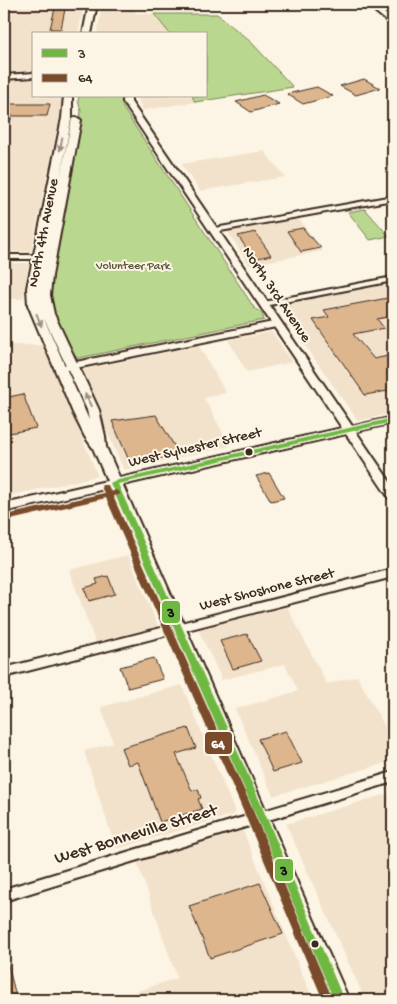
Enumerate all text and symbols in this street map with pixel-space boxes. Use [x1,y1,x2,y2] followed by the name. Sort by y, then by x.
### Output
[32,32,208,98] legend
[77,46,86,64] text: 3
[78,70,93,88] text: 64
[57,136,65,152] one-way arrow
[25,177,63,289] street label: North 4th Avenue
[237,244,315,346] street label: North 3rd Avenue
[95,260,172,274] park label: Volunteer Park
[35,313,43,328] one-way arrow
[84,393,92,407] one-way arrow
[127,424,265,472] street label: West Sylvester Street
[244,447,254,457] unlabelled marker
[198,564,338,615] street label: West Shoshone Street
[161,600,181,624] line badge: 3
[166,606,175,623] text: 3
[204,731,233,755] line badge: 64
[211,737,225,754] text: 64
[52,800,221,870] street label: West Bonneville Street
[274,858,294,882] line badge: 3
[279,864,288,881] text: 3
[310,939,320,949] unlabelled marker

